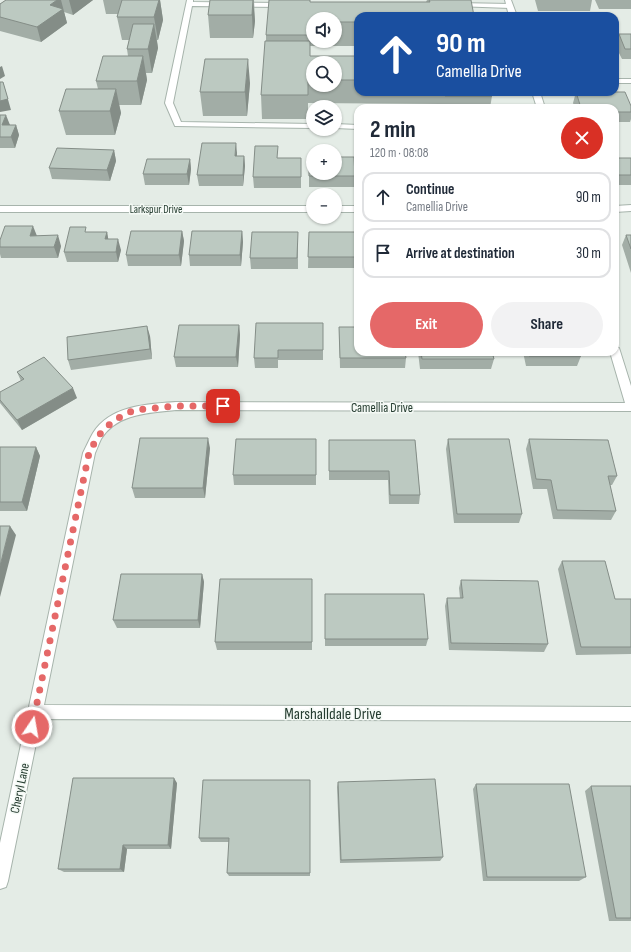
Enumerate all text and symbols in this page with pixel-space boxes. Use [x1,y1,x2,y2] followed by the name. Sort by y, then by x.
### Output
[306,12,342,224] map controls
[306,12,342,48] button: sound
[436,27,486,60] text: 90 m
[370,28,422,80] icon: ahead
[306,56,342,92] button: search
[436,61,522,82] text: Camellia Drive
[306,100,342,136] button: layers
[370,115,416,144] text: 2 min
[561,117,603,159] button: close
[306,144,342,180] button: +
[370,145,428,161] text: 120 m · 08:08
[406,180,455,199] text: Continue
[372,186,394,208] icon: ahead
[306,188,342,224] button: −
[576,188,601,207] text: 90 m
[406,199,468,215] text: Camellia Drive
[130,203,182,216] street label: Larkspur Drive
[372,242,394,264] icon: arrive
[406,244,515,263] text: Arrive at destination
[576,244,601,263] text: 30 m
[370,302,483,348] button: Exit
[491,302,603,348] button: Share
[206,389,240,423] pin
[212,395,234,417] icon: arrive
[351,400,413,416] street label: Camellia Drive
[284,705,382,724] street label: Marshalldale Drive
[11,706,53,748] position arrow
[7,762,33,815] street label: Cheryl Lane

